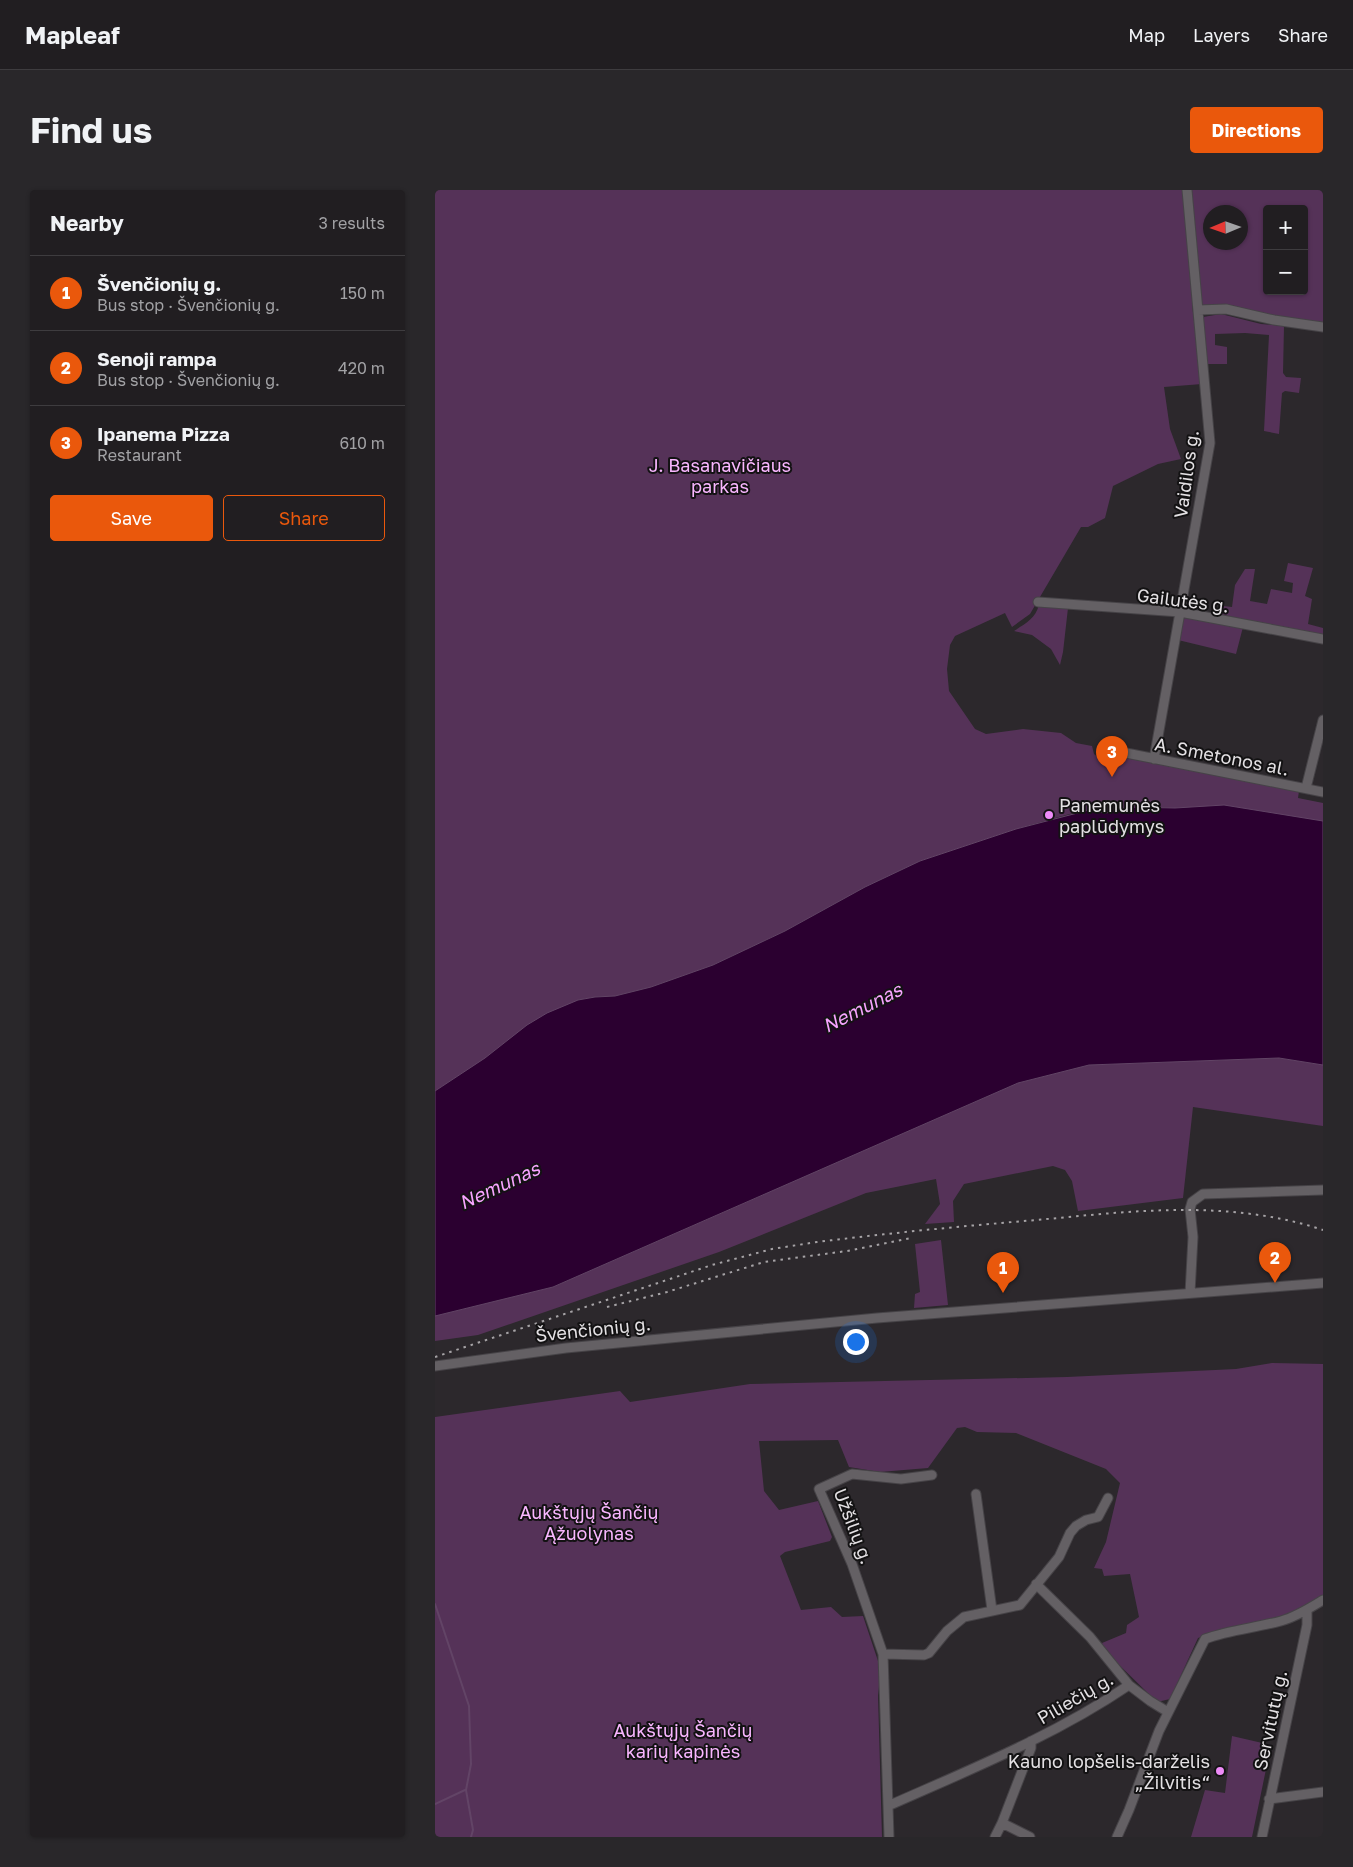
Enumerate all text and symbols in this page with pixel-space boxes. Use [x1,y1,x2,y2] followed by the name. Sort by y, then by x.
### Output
[25,20,120,49] text: Mapleaf
[1128,24,1165,46] text: Map
[1193,24,1250,46] text: Layers
[1278,24,1328,46] text: Share
[1190,107,1323,153] button: Directions
[30,109,152,151] text: Find us
[1203,205,1248,250] north arrow
[1263,205,1308,295] map controls
[1263,205,1308,250] button: +
[50,210,124,236] text: Nearby
[318,213,385,233] text: 3 results
[1263,250,1308,295] button: −
[97,272,221,295] text: Švenčionių g.
[62,283,70,303] text: 1
[340,283,385,303] text: 150 m
[97,295,280,315] text: Bus stop · Švenčionių g.
[97,347,216,370] text: Senoji rampa
[61,358,71,378] text: 2
[338,358,385,378] text: 420 m
[97,370,280,390] text: Bus stop · Švenčionių g.
[97,422,230,445] text: Ipanema Pizza
[1169,429,1203,519] street label: Vaidilos g.
[61,433,71,453] text: 3
[339,433,385,453] text: 610 m
[97,445,182,465] text: Restaurant
[649,454,791,497] park label: J. Basanavičiaus parkas
[50,495,213,541] button: Save
[223,495,385,541] button: Share
[1136,583,1230,617] street label: Gailutės g.
[1153,732,1291,780] street label: A. Smetonos al.
[1096,736,1128,777] pin: 3
[1059,794,1164,837] place label: Panemunės paplūdymys
[1043,809,1055,821] marker: Panemunės paplūdymys
[818,977,906,1037] water label: Nemunas
[455,1156,544,1214] water label: Nemunas
[1259,1242,1291,1283] pin: 2
[987,1252,1019,1293] pin: 1
[534,1312,652,1346] street label: Švenčionių g.
[843,1329,869,1355] your location
[830,1485,878,1567] street label: Užšilių g.
[520,1501,658,1544] park label: Aukštųjų Šančių Ąžuolynas
[1033,1667,1117,1729] street label: Piliečių g.
[1249,1668,1291,1772] street label: Servitutų g.
[614,1719,752,1762] park label: Aukštųjų Šančių karių kapinės
[1008,1750,1210,1793] place label: Kauno lopšelis-darželis „Žilvitis“
[1214,1765,1226,1777] marker: Kauno lopšelis-darželis „Žilvitis“

